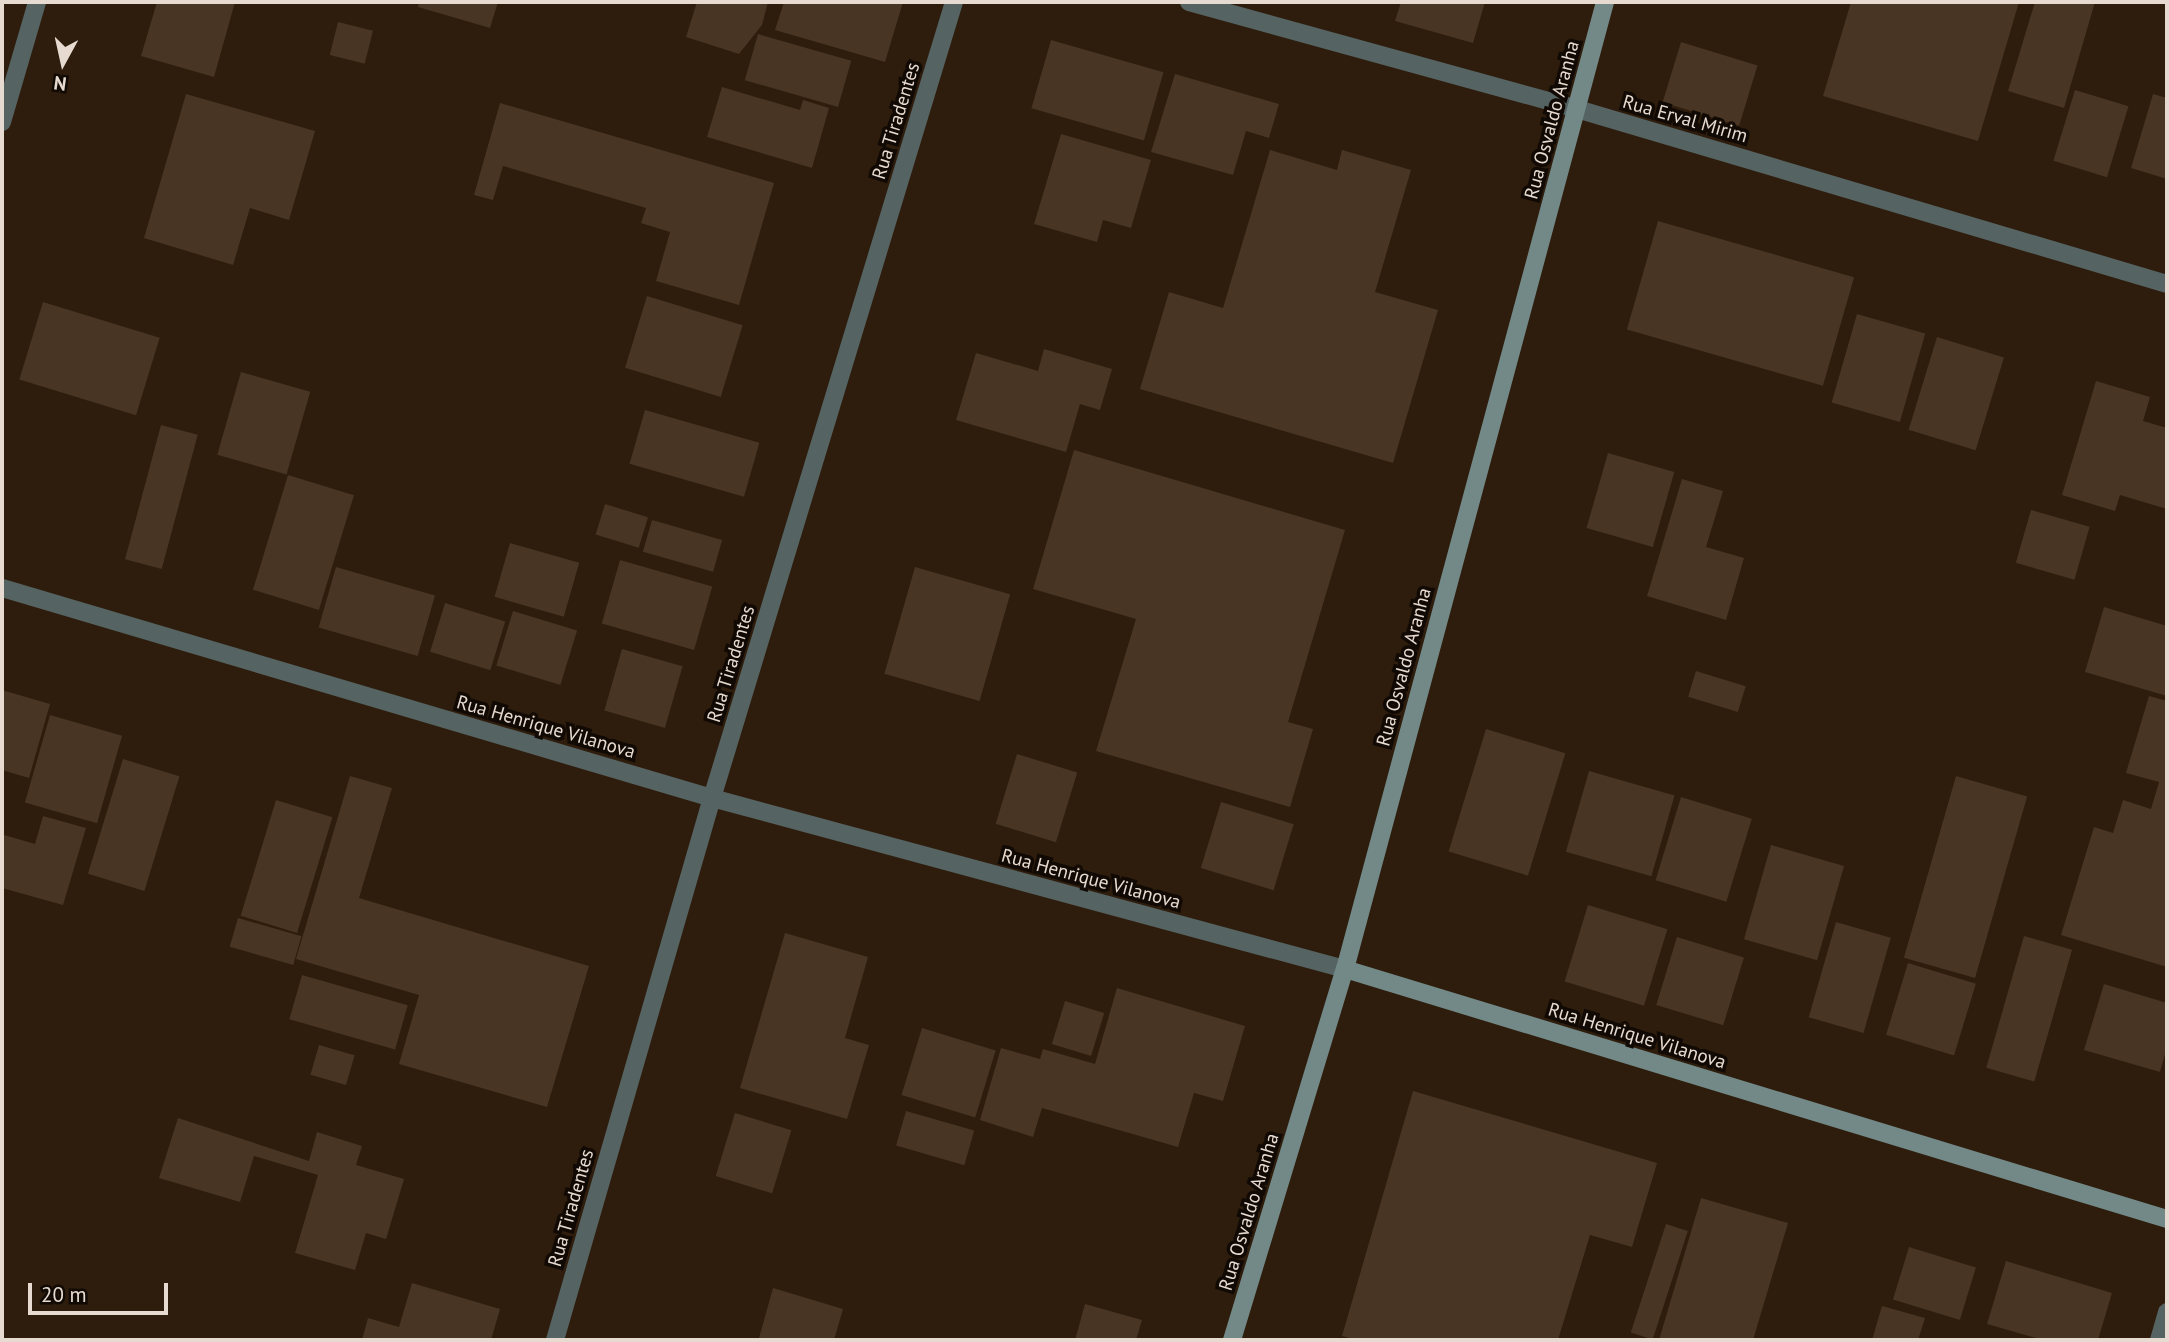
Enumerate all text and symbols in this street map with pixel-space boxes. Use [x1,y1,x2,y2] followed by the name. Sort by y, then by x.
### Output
[28,28,98,98] north arrow
[1520,38,1584,202] street label: Rua Osvaldo Aranha
[867,60,925,182] street label: Rua Tiradentes
[52,71,68,97] text: N
[1620,90,1750,148] street label: Rua Erval Mirim
[1372,585,1436,749] street label: Rua Osvaldo Aranha
[702,603,760,725] street label: Rua Tiradentes
[454,691,638,763] street label: Rua Henrique Vilanova
[999,844,1183,914] street label: Rua Henrique Vilanova
[1545,998,1729,1074] street label: Rua Henrique Vilanova
[1214,1130,1284,1294] street label: Rua Osvaldo Aranha
[543,1146,599,1270] street label: Rua Tiradentes
[32,1268,172,1312] scale bar
[41,1281,87,1308] text: 20 m

